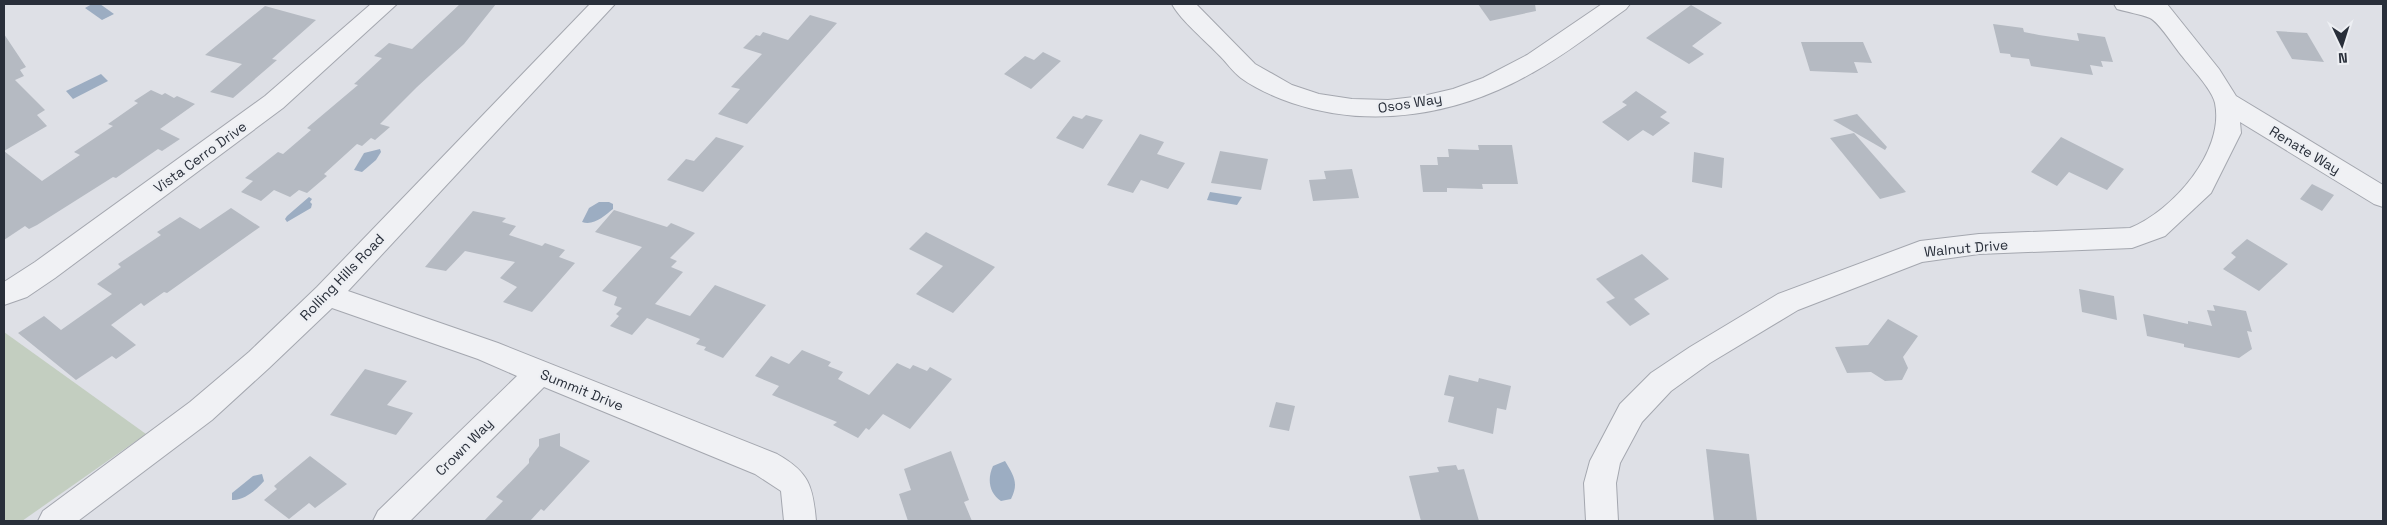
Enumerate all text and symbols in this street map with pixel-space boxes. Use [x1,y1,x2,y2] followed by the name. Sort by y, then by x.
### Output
[2317,20,2367,70] north arrow
[2338,49,2348,67] text: N
[1377,89,1443,117] street label: Osos Way
[150,117,250,197] street label: Vista Cerro Drive
[2266,122,2344,178] street label: Renate Way
[296,230,388,324] street label: Rolling Hills Road
[1923,235,2009,261] street label: Walnut Drive
[538,365,626,415] street label: Summit Drive
[431,414,497,480] street label: Crown Way

